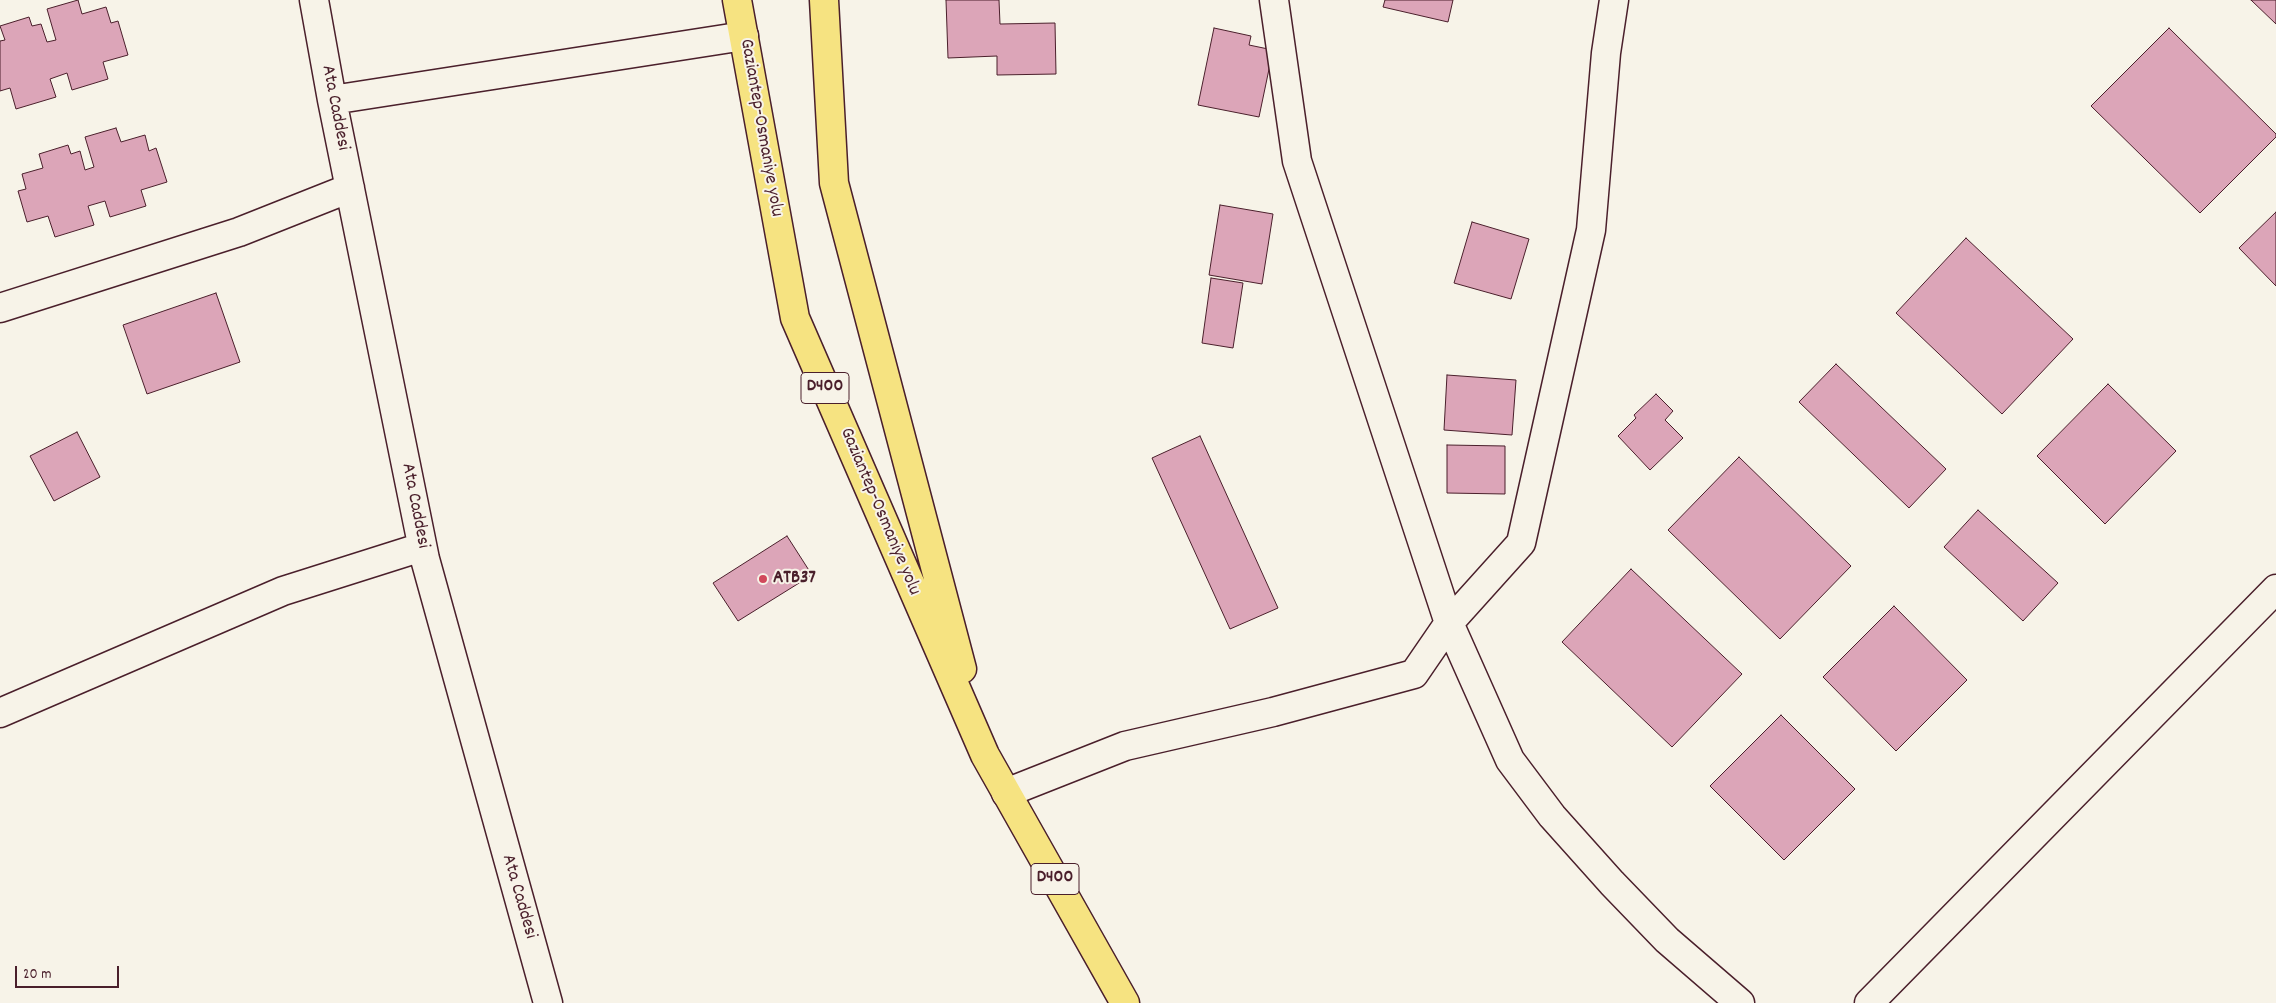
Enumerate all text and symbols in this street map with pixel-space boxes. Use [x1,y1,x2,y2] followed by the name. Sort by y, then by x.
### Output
[733,37,787,219] street label: Gaziantep-Osmaniye yolu
[315,63,353,153] street label: Ata Caddesi
[801,372,849,403] road number: D400
[833,425,925,599] street label: Gaziantep-Osmaniye yolu
[395,461,433,551] street label: Ata Caddesi
[773,568,816,590] place label: ATB37
[757,573,769,585] marker: ATB37
[495,852,541,942] street label: Ata Caddesi
[1031,864,1079,894] road number: D400
[18,956,121,988] scale bar
[23,964,51,986] text: 20 m

